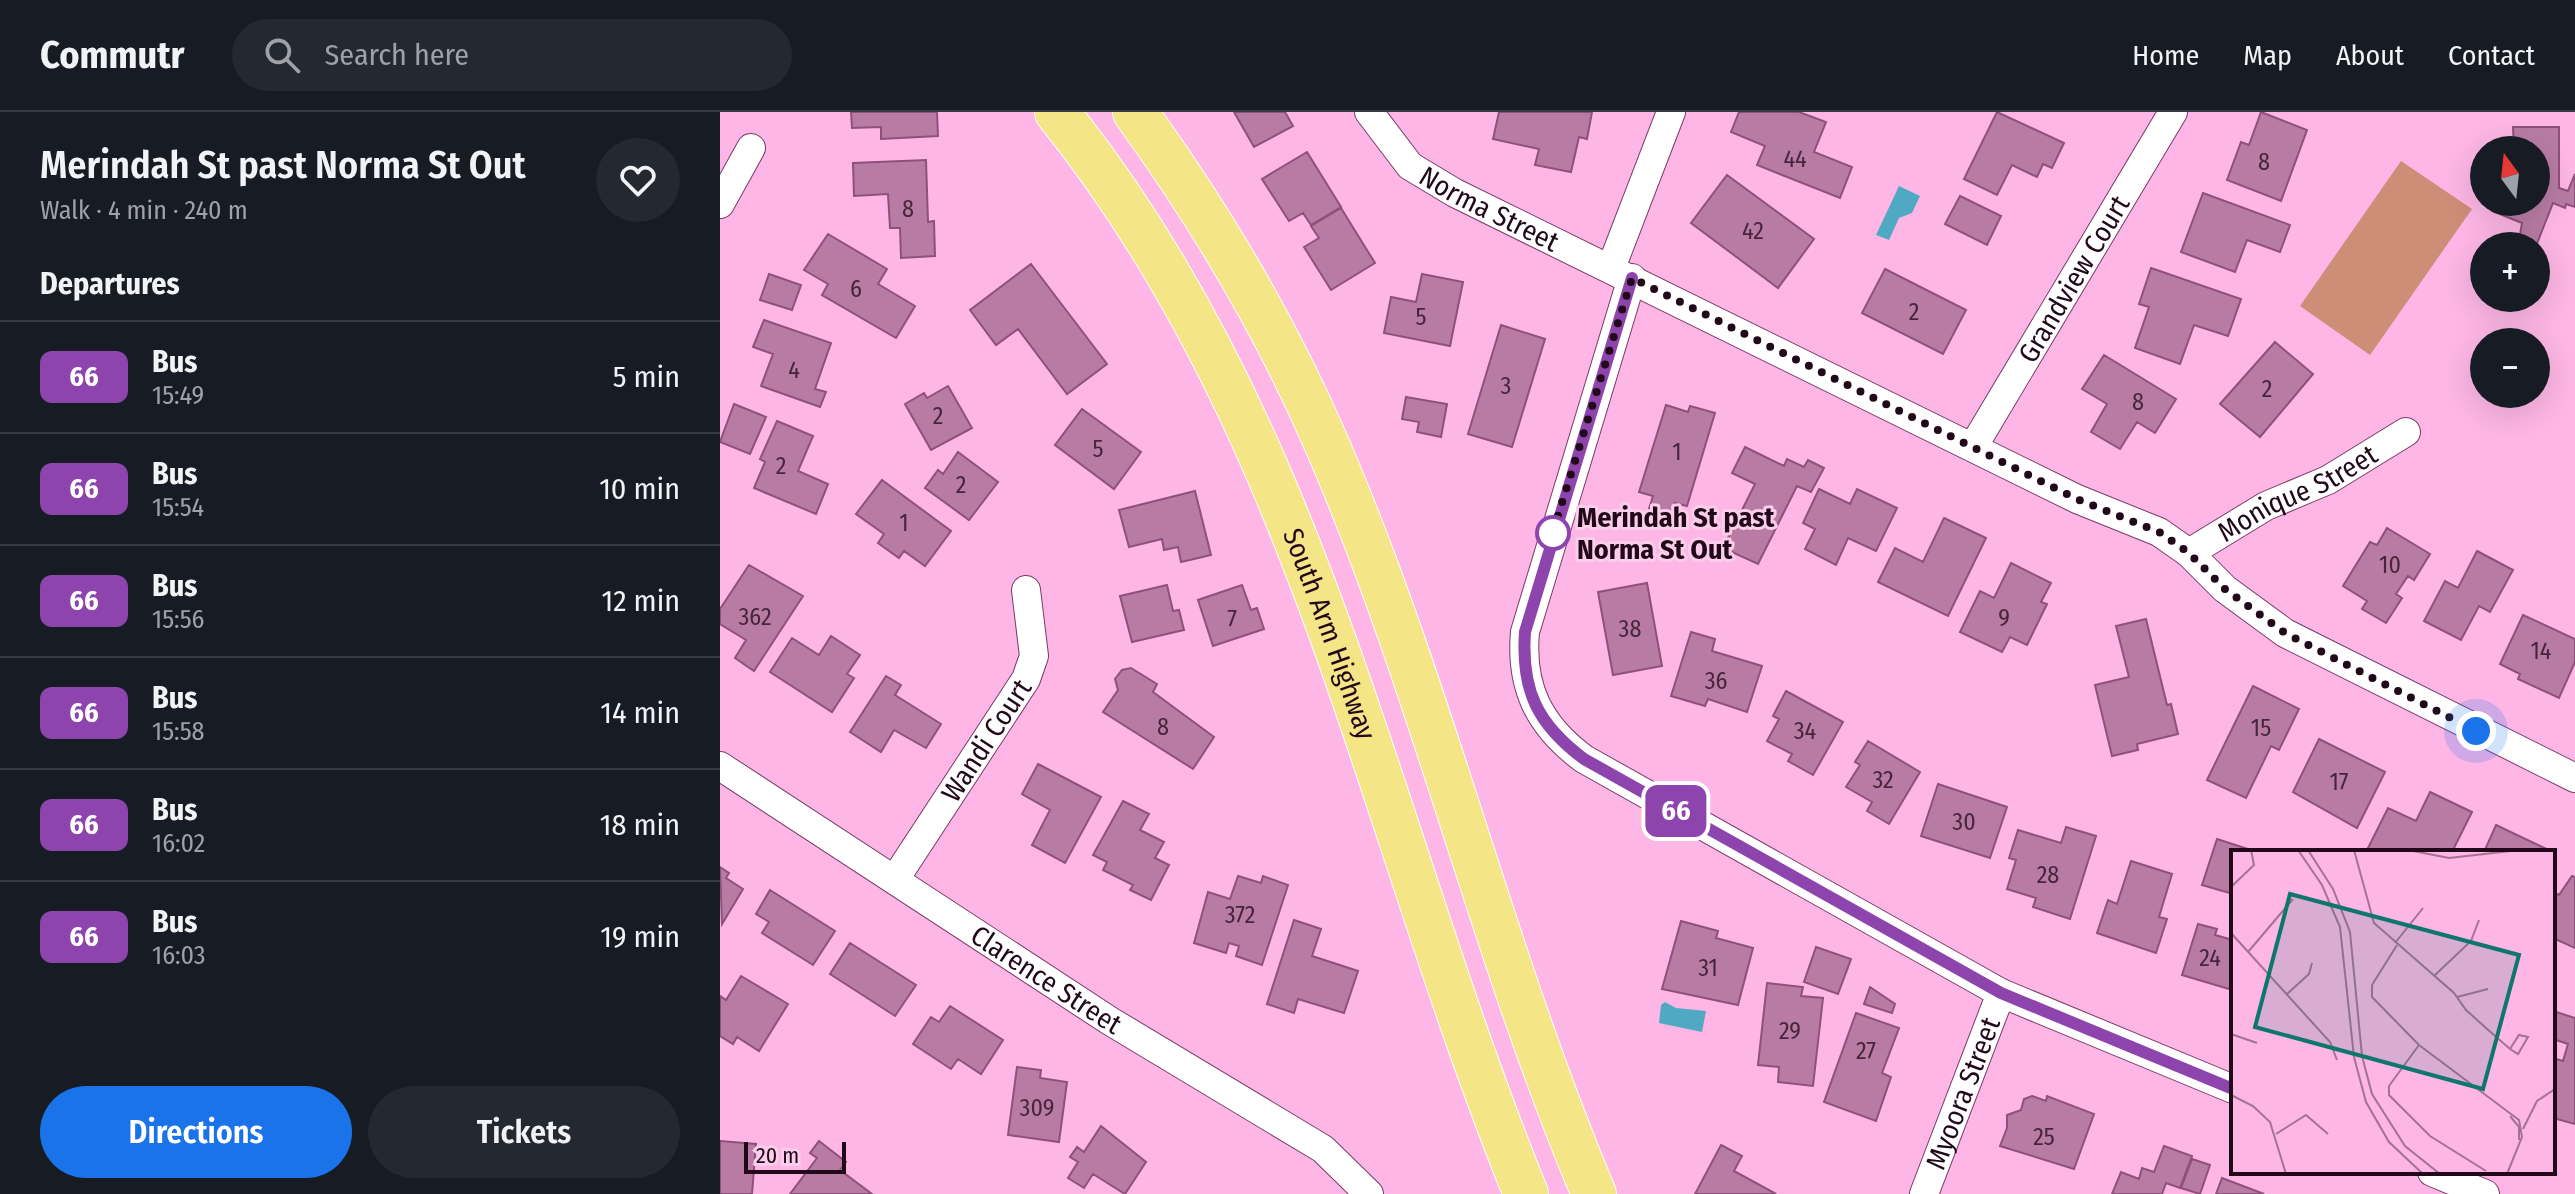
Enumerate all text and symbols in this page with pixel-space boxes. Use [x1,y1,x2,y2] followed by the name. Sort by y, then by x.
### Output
[232,19,792,91] search box
[40,32,184,78] text: Commutr
[260,33,304,77] icon: search
[324,37,469,73] text: Search here
[2132,39,2199,72] text: Home
[2243,39,2292,72] text: Map
[2336,39,2404,72] text: About
[2448,39,2535,72] text: Contact
[2470,136,2550,216] north arrow
[2470,136,2550,408] map controls
[596,138,680,222] button: heart
[40,142,526,188] text: Merindah St past Norma St Out
[1783,145,1807,173] house number: 44
[2258,148,2270,176] house number: 8
[1414,159,1565,258] street label: Norma Street
[2011,188,2136,368] street label: Grandview Court
[40,195,248,226] text: Walk · 4 min · 240 m
[902,195,914,223] house number: 8
[1742,217,1764,245] house number: 42
[2470,232,2550,312] button: +
[40,266,180,302] text: Departures
[850,275,862,303] house number: 6
[1909,298,1919,326] house number: 2
[1415,303,1427,331] house number: 5
[2470,328,2550,408] button: −
[152,344,197,380] text: Bus
[788,356,800,384] house number: 4
[613,359,680,395] text: 5 min
[69,360,99,393] text: 66
[1501,372,1511,400] house number: 3
[2262,375,2272,403] house number: 2
[152,380,204,411] text: 15:49
[2132,388,2144,416] house number: 8
[933,402,943,430] house number: 2
[1092,435,1104,463] house number: 5
[2211,437,2384,548] street label: Monique Street
[1672,438,1682,466] house number: 1
[776,452,786,480] house number: 2
[152,456,197,492] text: Bus
[599,471,680,507] text: 10 min
[956,471,966,499] house number: 2
[69,472,99,505] text: 66
[152,492,204,523] text: 15:54
[1577,501,1775,566] place label: Merindah St past Norma St Out
[899,509,909,537] house number: 1
[1536,516,1570,550] marker: Merindah St past Norma St Out
[1277,524,1383,744] street label: South Arm Highway
[2379,551,2401,579] house number: 10
[152,568,197,604] text: Bus
[602,583,680,619] text: 12 min
[69,584,99,617] text: 66
[738,603,772,631] house number: 362
[152,604,205,635] text: 15:56
[1998,604,2010,632] house number: 9
[1227,605,1237,633] house number: 7
[1619,615,1641,643] house number: 38
[2531,637,2551,665] house number: 14
[1705,667,1727,695] house number: 36
[934,672,1038,807] street label: Wandi Court
[152,680,197,716] text: Bus
[600,695,680,731] text: 14 min
[69,696,99,729] text: 66
[2456,711,2496,751] your location
[1157,713,1169,741] house number: 8
[2251,714,2271,742] house number: 15
[152,716,205,747] text: 15:58
[1794,717,1816,745] house number: 34
[1872,766,1894,794] house number: 32
[2329,768,2349,796] house number: 17
[1640,785,1712,837] line badge: 66
[152,792,197,828] text: Bus
[1661,794,1691,827] text: 66
[600,807,680,843] text: 18 min
[69,808,99,841] text: 66
[1952,808,1976,836] house number: 30
[152,828,205,859] text: 16:02
[2231,850,2555,1174] inset map
[2037,861,2059,889] house number: 28
[1225,901,1255,929] house number: 372
[152,904,197,940] text: Bus
[965,918,1128,1041] street label: Clarence Street
[600,919,680,955] text: 19 min
[69,920,99,953] text: 66
[152,940,206,971] text: 16:03
[2199,944,2221,972] house number: 24
[1698,954,1718,982] house number: 31
[1919,1012,2007,1174] street label: Myoora Street
[1779,1017,1801,1045] house number: 29
[1856,1037,1876,1065] house number: 27
[40,1086,352,1178] button: Directions
[368,1086,680,1178] button: Tickets
[1020,1094,1054,1122] house number: 309
[2033,1123,2055,1151] house number: 25
[744,1138,846,1174] scale bar
[756,1142,799,1169] text: 20 m

